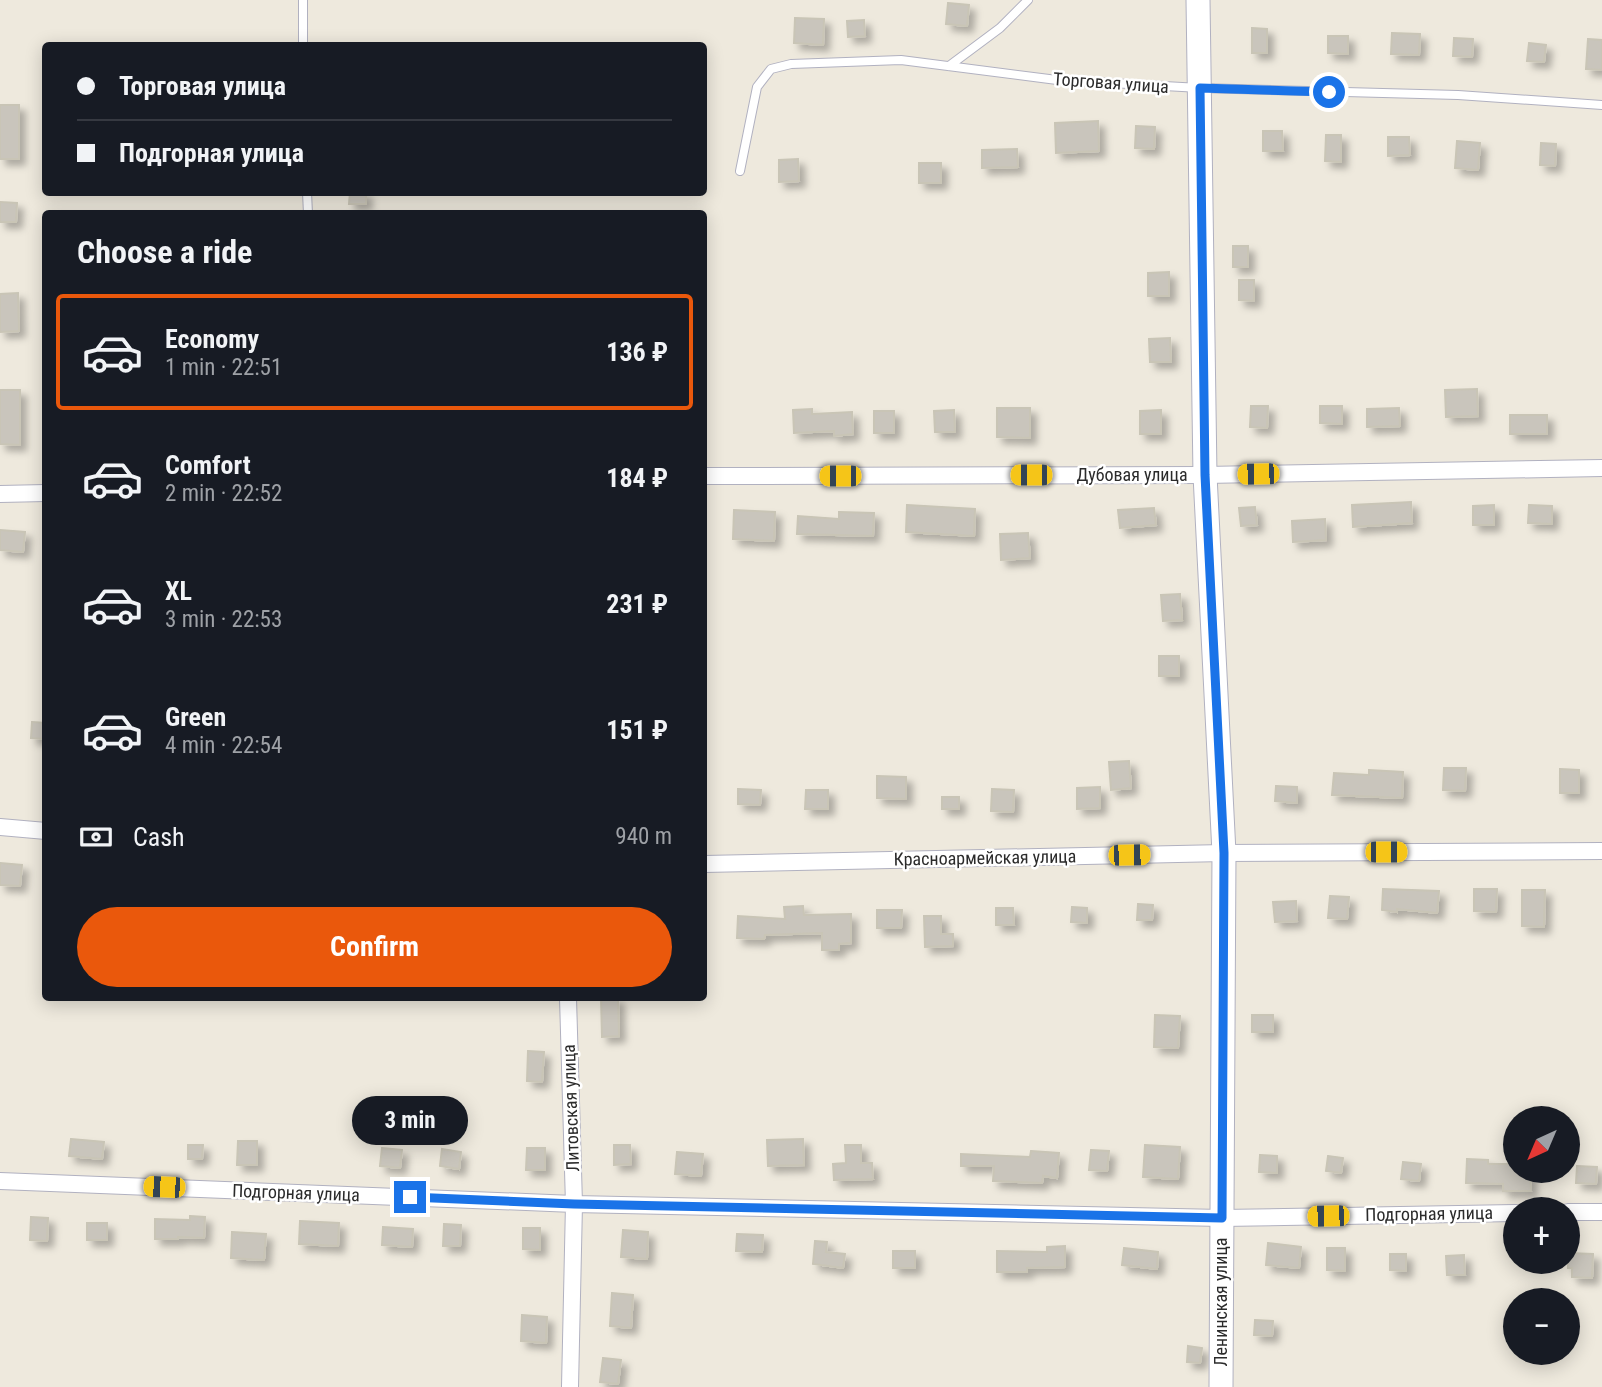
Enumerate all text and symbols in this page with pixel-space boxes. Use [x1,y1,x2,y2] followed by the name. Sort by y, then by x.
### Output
[1052,68,1170,97] street label: Торговая улица
[119,71,286,101] text: Торговая улица
[1313,76,1345,108] route start
[119,138,304,168] text: Подгорная улица
[77,233,252,271] text: Choose a ride
[81,321,144,384] icon: car
[165,324,259,354] text: Economy
[606,337,668,367] text: 136 ₽
[165,354,282,381] text: 1 min · 22:51
[81,447,144,510] icon: car
[165,450,251,480] text: Comfort
[606,463,668,493] text: 184 ₽
[1237,463,1280,485] car
[1076,464,1188,485] street label: Дубовая улица
[1011,465,1053,486] car
[820,466,862,487] car
[165,480,282,507] text: 2 min · 22:52
[81,573,144,636] icon: car
[165,576,192,606] text: XL
[606,589,668,619] text: 231 ₽
[165,606,282,633] text: 3 min · 22:53
[81,699,144,762] icon: car
[165,702,226,732] text: Green
[606,715,668,745] text: 151 ₽
[165,732,282,759] text: 4 min · 22:54
[77,818,115,856] icon: cash
[133,822,185,852] text: Cash
[615,823,672,850] text: 940 m
[1366,842,1408,863] car
[1108,844,1151,866] car
[894,845,1076,870] street label: Красноармейская улица
[77,907,672,987] button: Confirm
[558,1044,583,1172] street label: Литовская улица
[352,1096,468,1144] callout: 3 min
[1503,1106,1580,1183] north arrow
[1503,1106,1580,1365] map controls
[384,1107,436,1134] text: 3 min
[143,1176,186,1198] car
[232,1180,360,1205] street label: Подгорная улица
[394,1181,426,1213] route end
[1503,1197,1580,1274] button: +
[1365,1202,1493,1225] street label: Подгорная улица
[1307,1205,1350,1227] car
[1210,1238,1231,1366] street label: Ленинская улица
[1503,1288,1580,1365] button: −

